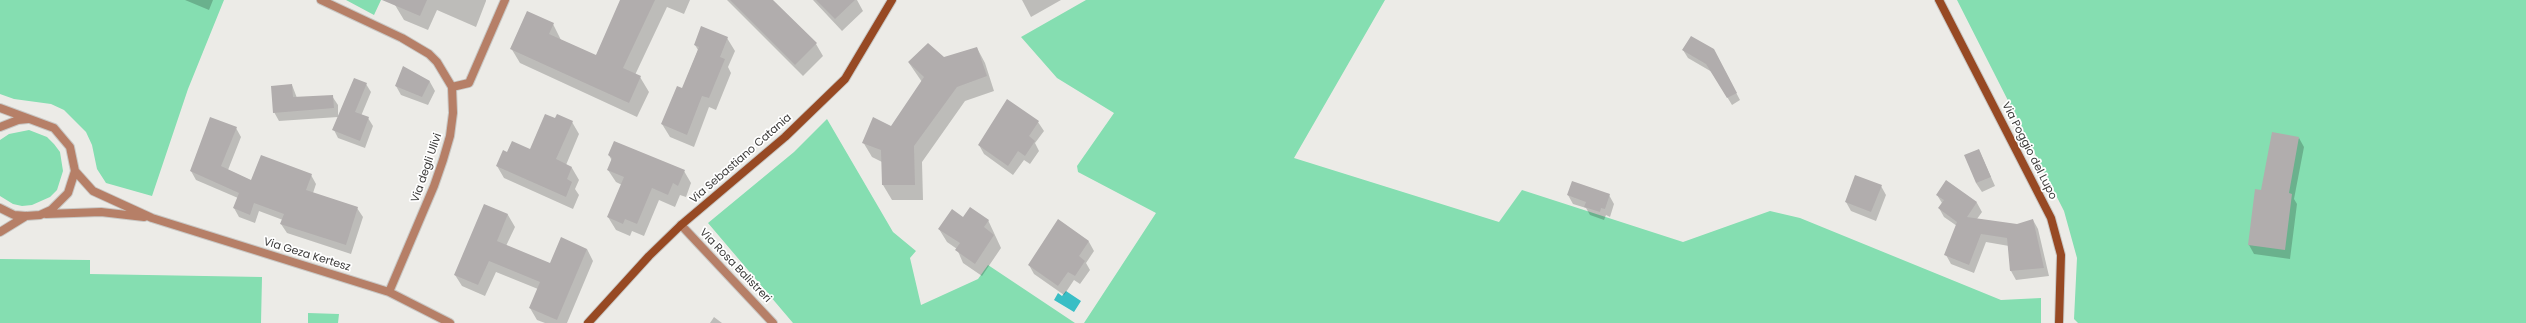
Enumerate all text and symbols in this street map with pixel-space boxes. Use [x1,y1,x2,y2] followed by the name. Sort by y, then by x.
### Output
[1999,100,2059,202] street label: Via Poggio del Lupo
[688,111,794,207] street label: Via Sebastiano Catania
[409,132,445,204] street label: Via degli Ulivi
[696,226,774,306] street label: Via Rosa Balistreri
[262,235,352,275] street label: Via Geza Kertesz

